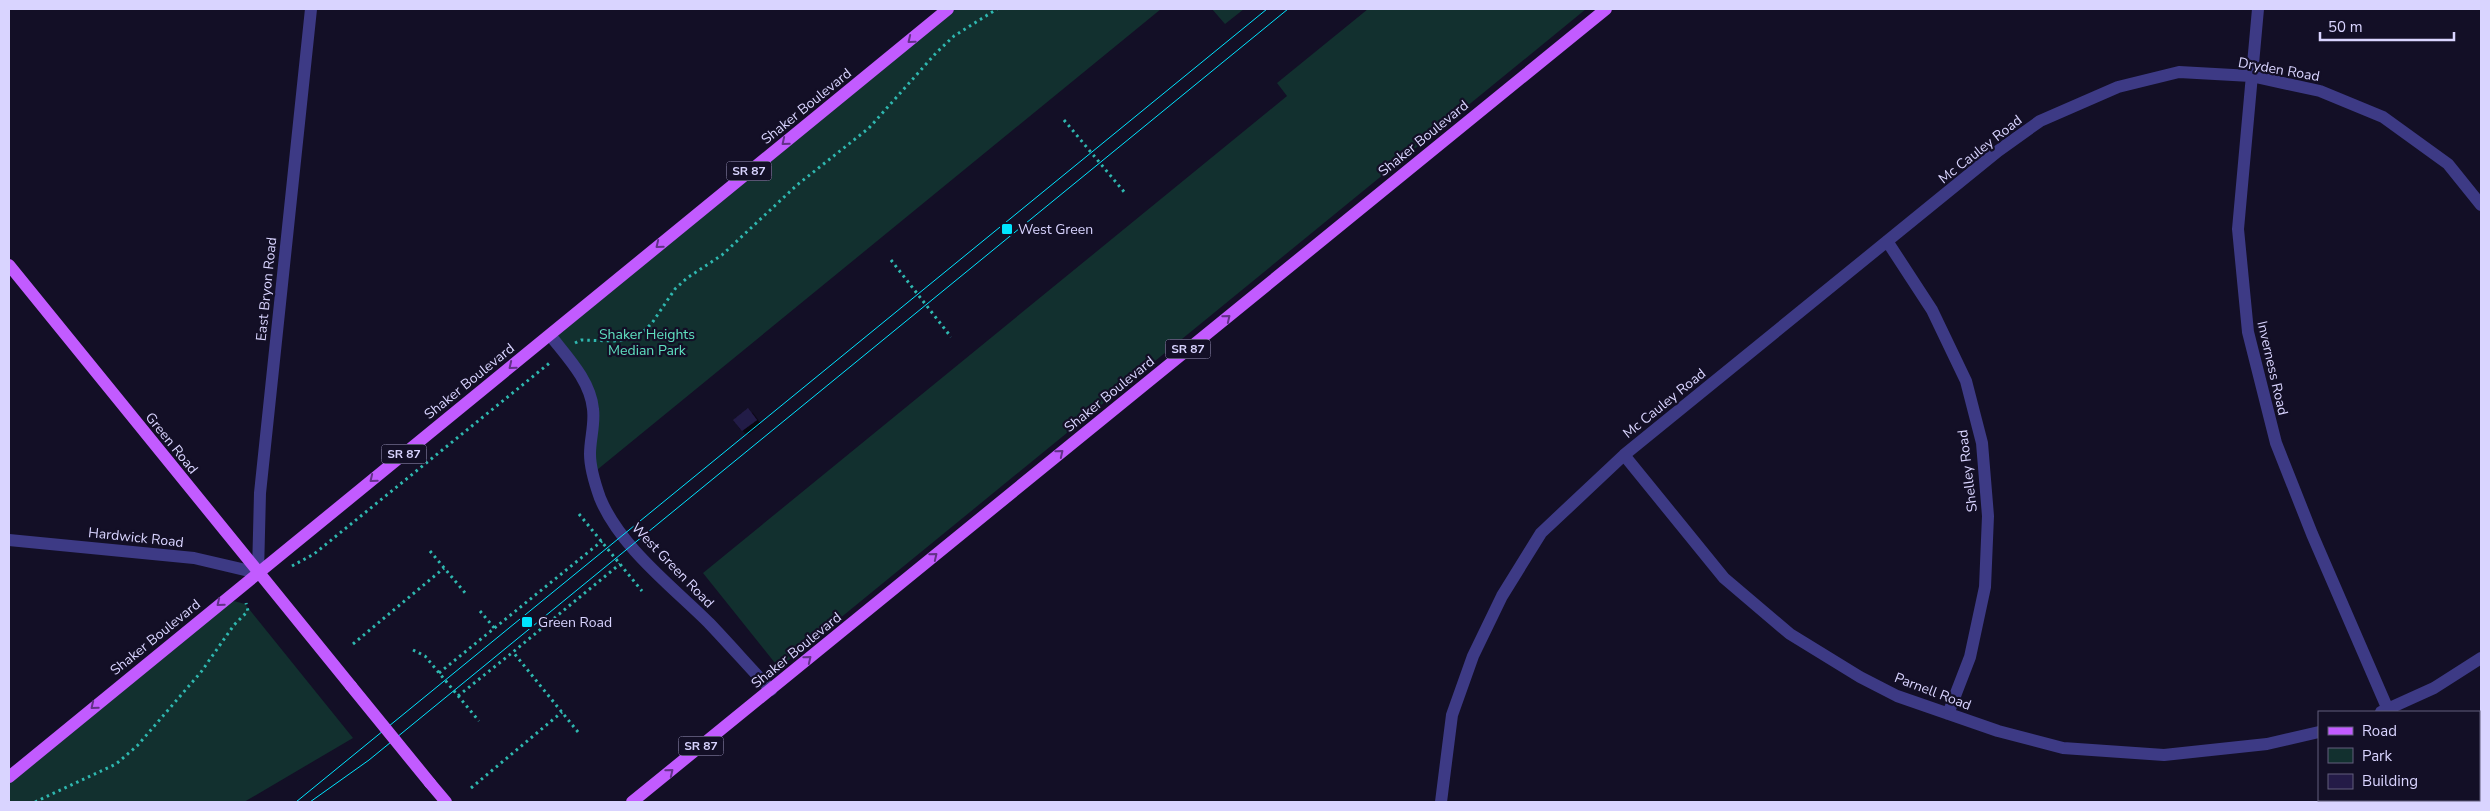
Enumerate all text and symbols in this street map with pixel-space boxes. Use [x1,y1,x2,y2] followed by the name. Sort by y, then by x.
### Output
[2320,10,2454,42] scale bar
[2328,17,2363,37] text: 50 m
[907,34,916,43] one-way arrow
[2237,53,2321,86] street label: Dryden Road
[757,64,855,149] street label: Shaker Boulevard
[1374,96,1472,181] street label: Shaker Boulevard
[1935,111,2026,188] street label: Mc Cauley Road
[781,137,790,146] one-way arrow
[726,162,772,180] road number: SR 87
[1018,220,1093,239] place label: West Green
[1000,222,1014,236] marker: West Green
[252,236,281,342] street label: East Bryon Road
[656,240,665,248] one-way arrow
[1221,314,1230,323] one-way arrow
[2252,319,2293,417] street label: Inverness Road
[599,325,695,360] park label: Shaker Heights Median Park
[420,339,518,424] street label: Shaker Boulevard
[1166,339,1210,358] road number: SR 87
[1060,352,1158,437] street label: Shaker Boulevard
[509,360,518,369] one-way arrow
[1619,364,1710,443] street label: Mc Cauley Road
[141,409,202,478] street label: Green Road
[1953,429,1982,513] street label: Shelley Road
[382,444,426,464] road number: SR 87
[1054,451,1063,459] one-way arrow
[369,474,378,483] one-way arrow
[627,519,718,612] street label: West Green Road
[87,523,185,552] street label: Hardwick Road
[928,554,937,562] one-way arrow
[106,595,204,680] street label: Shaker Boulevard
[217,598,226,606] one-way arrow
[747,608,845,693] street label: Shaker Boulevard
[538,613,612,632] place label: Green Road
[520,615,534,629] marker: Green Road
[803,656,812,665] one-way arrow
[1892,668,1974,715] street label: Parnell Road
[91,701,100,710] one-way arrow
[2318,711,2480,801] legend
[2362,721,2397,741] text: Road
[678,736,724,756] road number: SR 87
[2362,746,2392,766] text: Park
[664,769,673,777] one-way arrow
[2362,771,2418,791] text: Building

